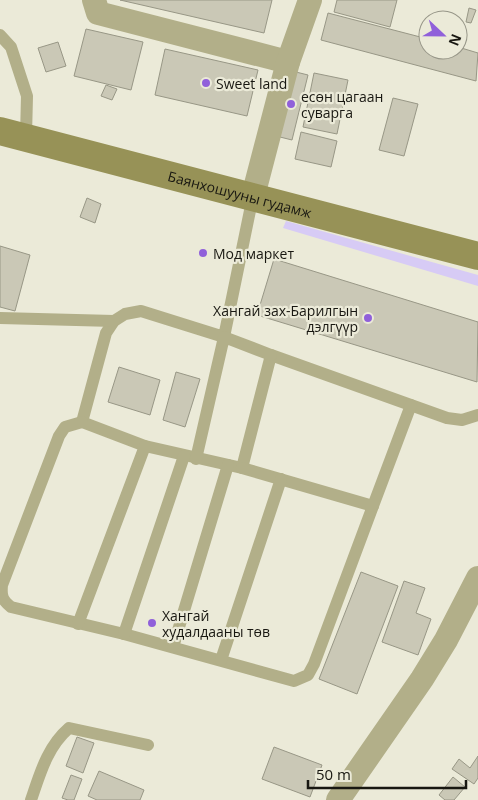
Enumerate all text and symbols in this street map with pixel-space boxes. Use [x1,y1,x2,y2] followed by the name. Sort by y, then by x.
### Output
[418,10,468,60] north arrow
[445,31,466,49] text: N
[216,74,287,93] place label: Sweet land
[200,77,212,89] marker: Sweet land
[301,87,383,122] place label: есөн цагаан суварга
[285,98,297,110] marker: есөн цагаан суварга
[166,166,315,222] street label: Баянхошууны гудамж
[213,244,294,263] place label: Мод маркет
[197,247,209,259] marker: Мод маркет
[213,301,358,336] place label: Хангай зах-Барилгын дэлгүүр
[362,312,374,324] marker: Хангай зах-Барилгын дэлгүүр
[162,606,270,641] place label: Хангай худалдааны төв
[146,617,158,629] marker: Хангай худалдааны төв
[308,758,466,790] scale bar
[316,764,351,784] text: 50 m

